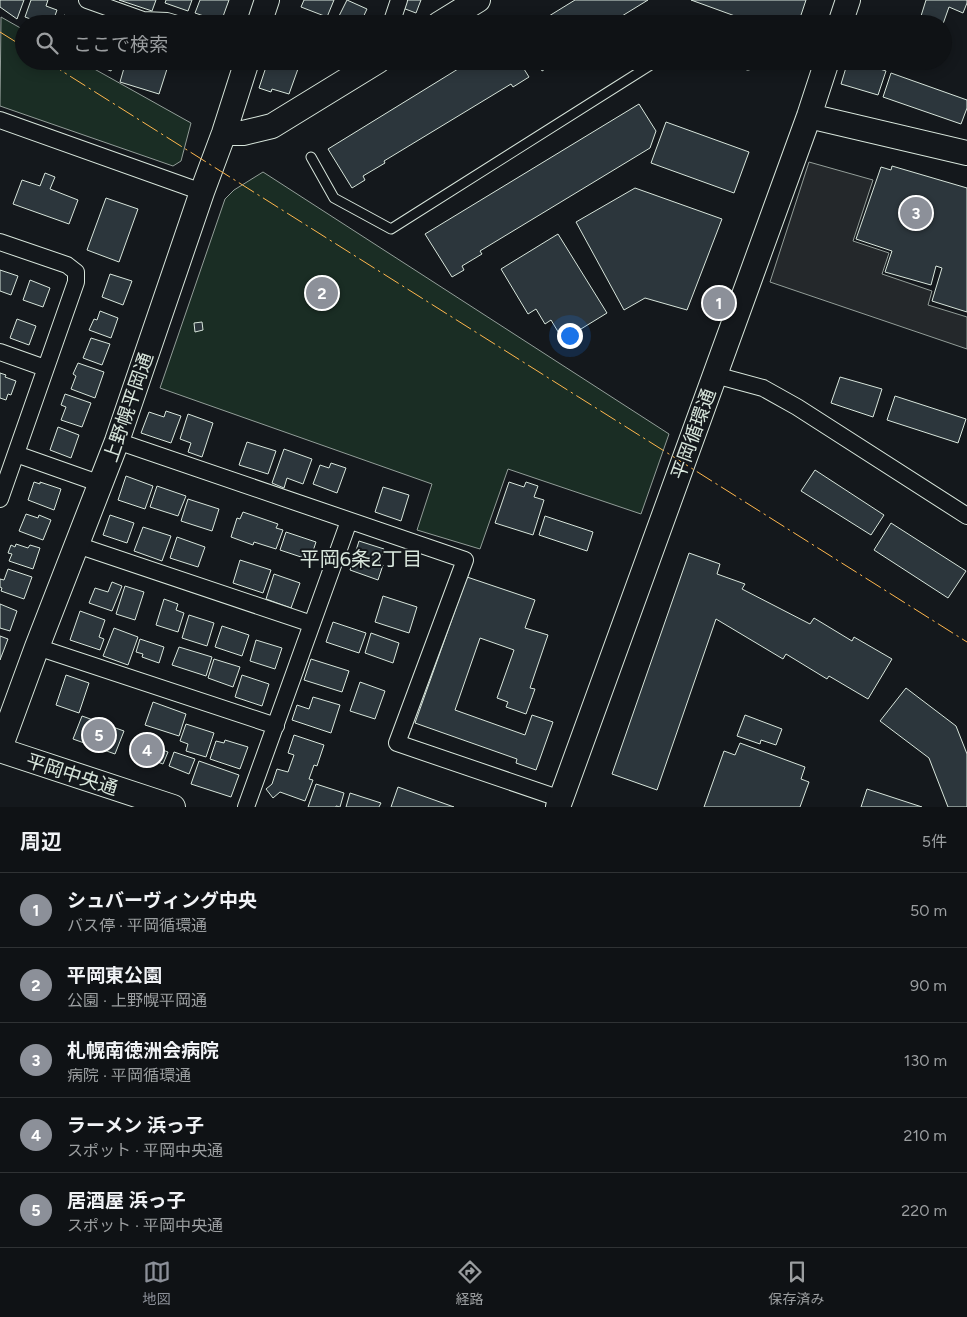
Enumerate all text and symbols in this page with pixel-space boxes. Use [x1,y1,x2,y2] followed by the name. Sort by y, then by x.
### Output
[15,15,952,70] search box
[33,29,61,57] icon: search
[73,33,168,56] text: ここで検索
[900,194,932,232] pin: 3
[306,274,338,312] pin: 2
[703,284,735,322] pin: 1
[557,323,583,349] your location
[99,350,158,465] street label: 上野幌平岡通
[666,386,721,483] street label: 平岡循環通
[300,547,422,571] district label: 平岡6条2丁目
[83,716,115,754] pin: 5
[131,731,163,769] pin: 4
[23,749,121,800] street label: 平岡中央通
[20,829,62,854] text: 周辺
[922,832,947,851] text: 5件
[67,889,257,912] text: シュバーヴィング中央
[33,901,39,920] text: 1
[910,901,947,920] text: 50 m
[67,916,207,935] text: バス停 · 平岡循環通
[67,964,162,987] text: 平岡東公園
[31,976,41,995] text: 2
[910,976,947,995] text: 90 m
[67,991,207,1010] text: 公園 · 上野幌平岡通
[67,1039,219,1062] text: 札幌南徳洲会病院
[32,1051,40,1070] text: 3
[904,1051,947,1070] text: 130 m
[67,1066,191,1085] text: 病院 · 平岡循環通
[67,1114,204,1137] text: ラーメン 浜っ子
[31,1126,41,1145] text: 4
[904,1126,947,1145] text: 210 m
[67,1141,223,1160] text: スポット · 平岡中央通
[67,1189,186,1212] text: 居酒屋 浜っ子
[31,1201,41,1220] text: 5
[901,1201,947,1220] text: 220 m
[67,1216,223,1235] text: スポット · 平岡中央通
[143,1258,171,1308] tab: 地図
[456,1258,484,1308] tab: 経路
[769,1258,825,1308] tab: 保存済み

